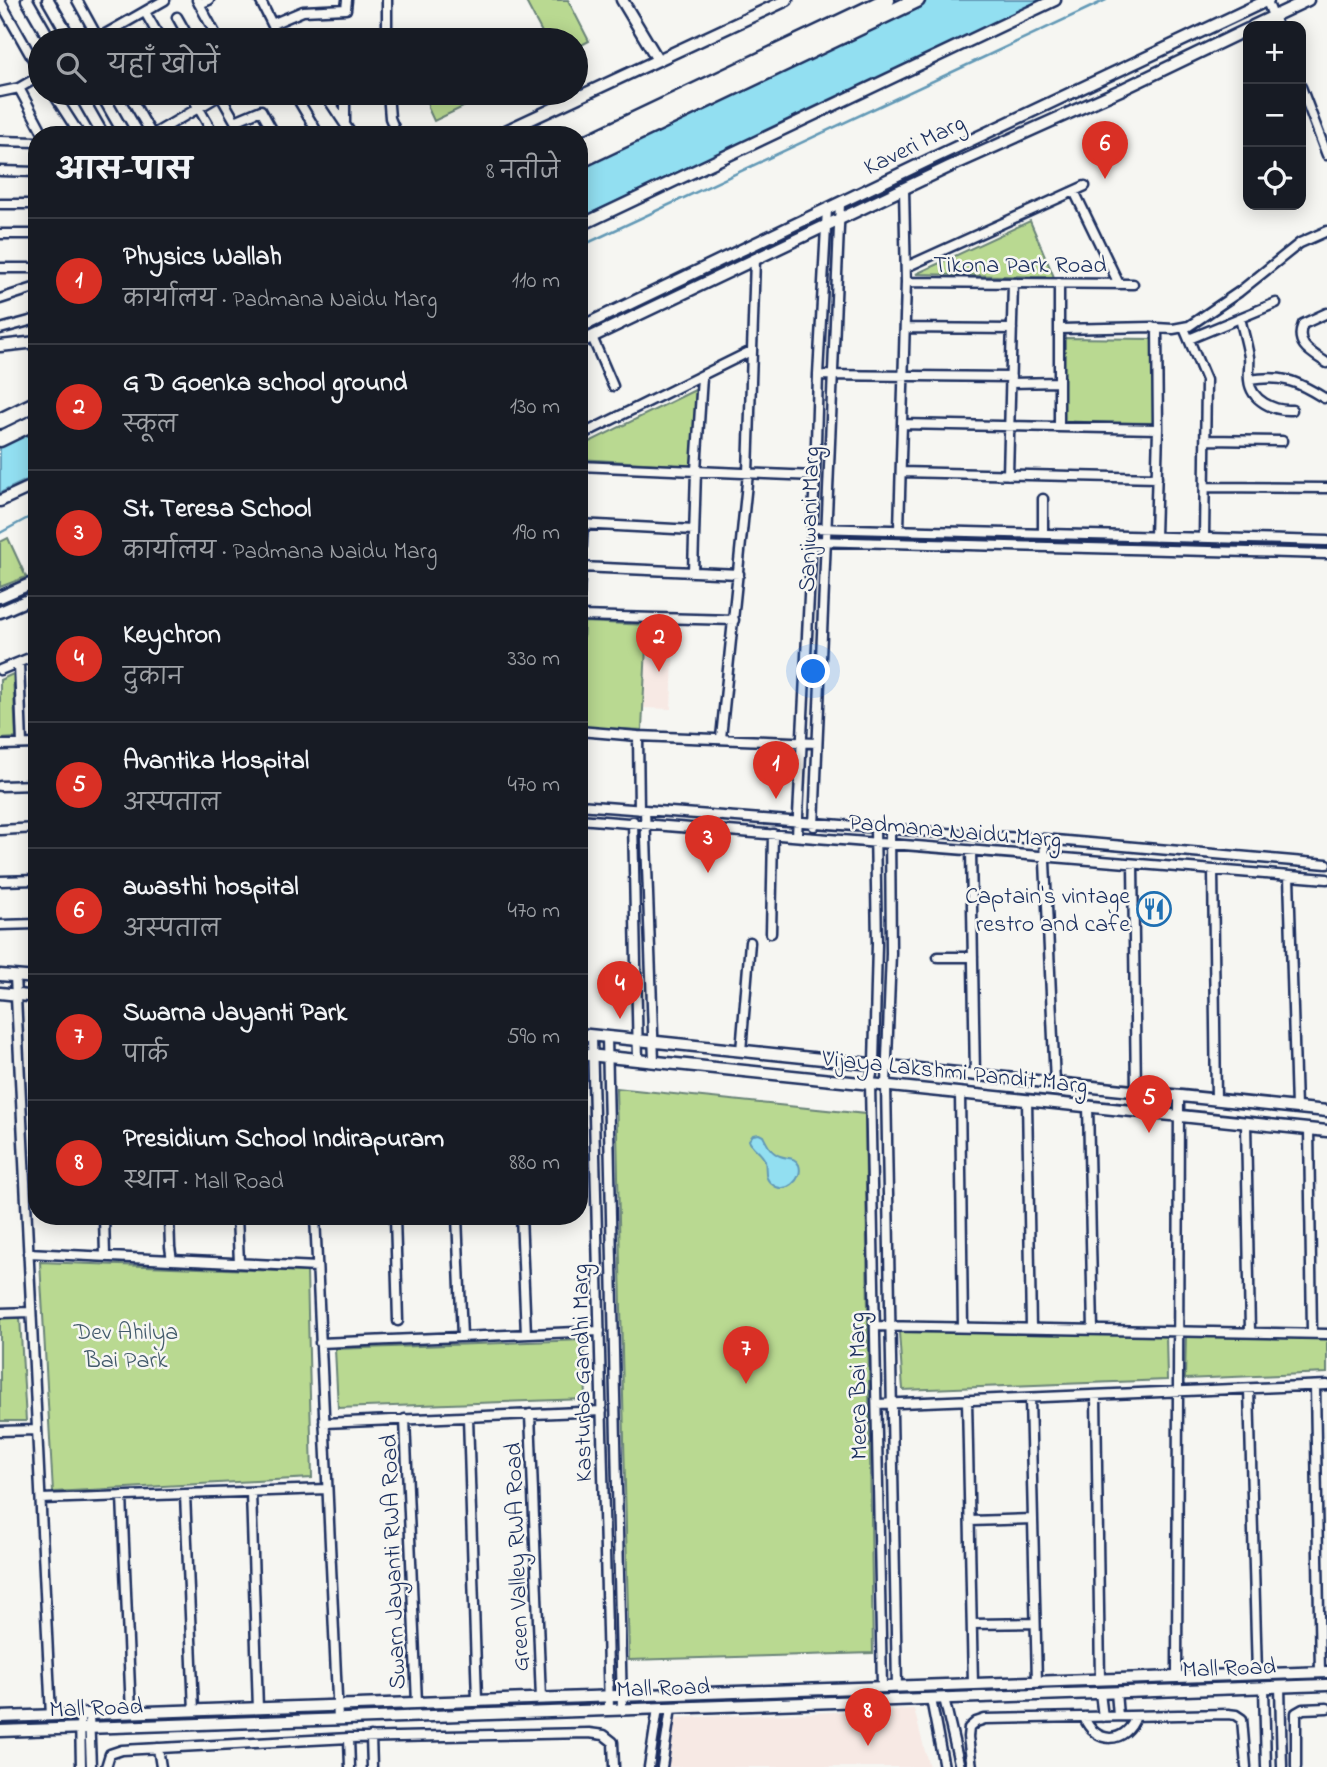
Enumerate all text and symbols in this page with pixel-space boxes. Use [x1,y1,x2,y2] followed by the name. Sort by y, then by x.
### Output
[1243,21,1306,210] map controls
[1243,21,1306,84] button: +
[28,28,588,105] search box
[52,48,90,86] icon: search
[108,48,220,86] text: यहाँ खोजें
[1243,84,1306,147] button: −
[858,107,972,186] street label: Kaveri Marg
[1082,121,1128,179] pin: 6
[1243,147,1306,210] button: locate
[56,150,192,194] text: आस-पास
[486,156,560,189] text: 8 नतीजे
[123,239,282,277] text: Physics Wallah
[933,249,1107,284] street label: Tikona Park Road
[75,265,83,298] text: 1
[512,265,560,298] text: 110 m
[123,284,437,317] text: कार्यालय · Padmana Naidu Marg
[123,365,407,403] text: G D Goenka school ground
[73,391,85,424] text: 2
[510,391,560,424] text: 130 m
[123,410,178,443] text: स्कूल
[790,446,831,593] street label: Sanjiwani Marg
[123,491,311,529] text: St. Teresa School
[74,517,84,550] text: 3
[512,517,560,550] text: 190 m
[123,536,437,569] text: कार्यालय · Padmana Naidu Marg
[636,614,682,672] pin: 2
[123,617,221,655] text: Keychron
[74,643,84,676] text: 4
[507,643,560,676] text: 330 m
[796,654,830,688] your location
[123,662,183,695] text: दुकान
[753,741,799,799] pin: 1
[123,743,309,781] text: Avantika Hospital
[72,769,86,802] text: 5
[508,769,560,802] text: 470 m
[123,788,221,821] text: अस्पताल
[847,806,1063,859] street label: Padmana Naidu Marg
[685,815,731,873] pin: 3
[123,869,299,907] text: awasthi hospital
[965,880,1130,943] place label: Captain's vintage restro and cafe
[1135,890,1173,928] restaurant icon: Captain's vintage restro and cafe
[74,895,84,928] text: 6
[508,895,560,928] text: 470 m
[123,914,221,947] text: अस्पताल
[597,961,643,1019] pin: 4
[123,995,347,1033] text: Swarna Jayanti Park
[74,1021,84,1054] text: 7
[506,1021,560,1054] text: 590 m
[123,1040,168,1073] text: पार्क
[819,1042,1089,1106] street label: Vijaya Lakshmi Pandit Marg
[1126,1075,1172,1133] pin: 5
[123,1121,444,1159] text: Presidium School Indirapuram
[75,1147,83,1180] text: 8
[509,1147,560,1180] text: 880 m
[123,1166,284,1199] text: स्थान · Mall Road
[564,1263,603,1482] street label: Kasturba Gandhi Marg
[841,1312,878,1460] street label: Meera Bai Marg
[73,1316,178,1379] park label: Dev Ahilya Bai Park
[723,1326,769,1384] pin: 7
[373,1433,417,1690] street label: Swarn Jayanti RWA Road
[497,1441,541,1672] street label: Green Valley RWA Road
[1182,1650,1277,1689] street label: Mall Road
[616,1670,711,1709] street label: Mall Road
[845,1688,891,1746] pin: 8
[49,1690,144,1729] street label: Mall Road

